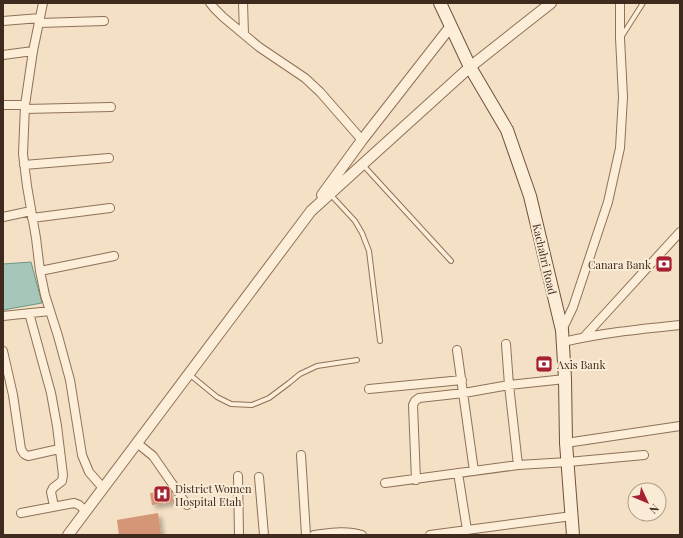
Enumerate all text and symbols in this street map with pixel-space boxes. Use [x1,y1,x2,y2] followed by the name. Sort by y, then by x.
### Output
[530,222,561,297] street label: Kachahri Road
[654,254,674,274] bank icon: Canara Bank
[588,257,651,272] place label: Canara Bank
[534,354,554,374] bank icon: Axis Bank
[556,357,605,372] place label: Axis Bank
[175,481,252,509] place label: District Women Hospital Etah
[627,482,667,522] north arrow
[152,484,172,504] hospital icon: District Women Hospital Etah
[646,501,663,517] text: N

